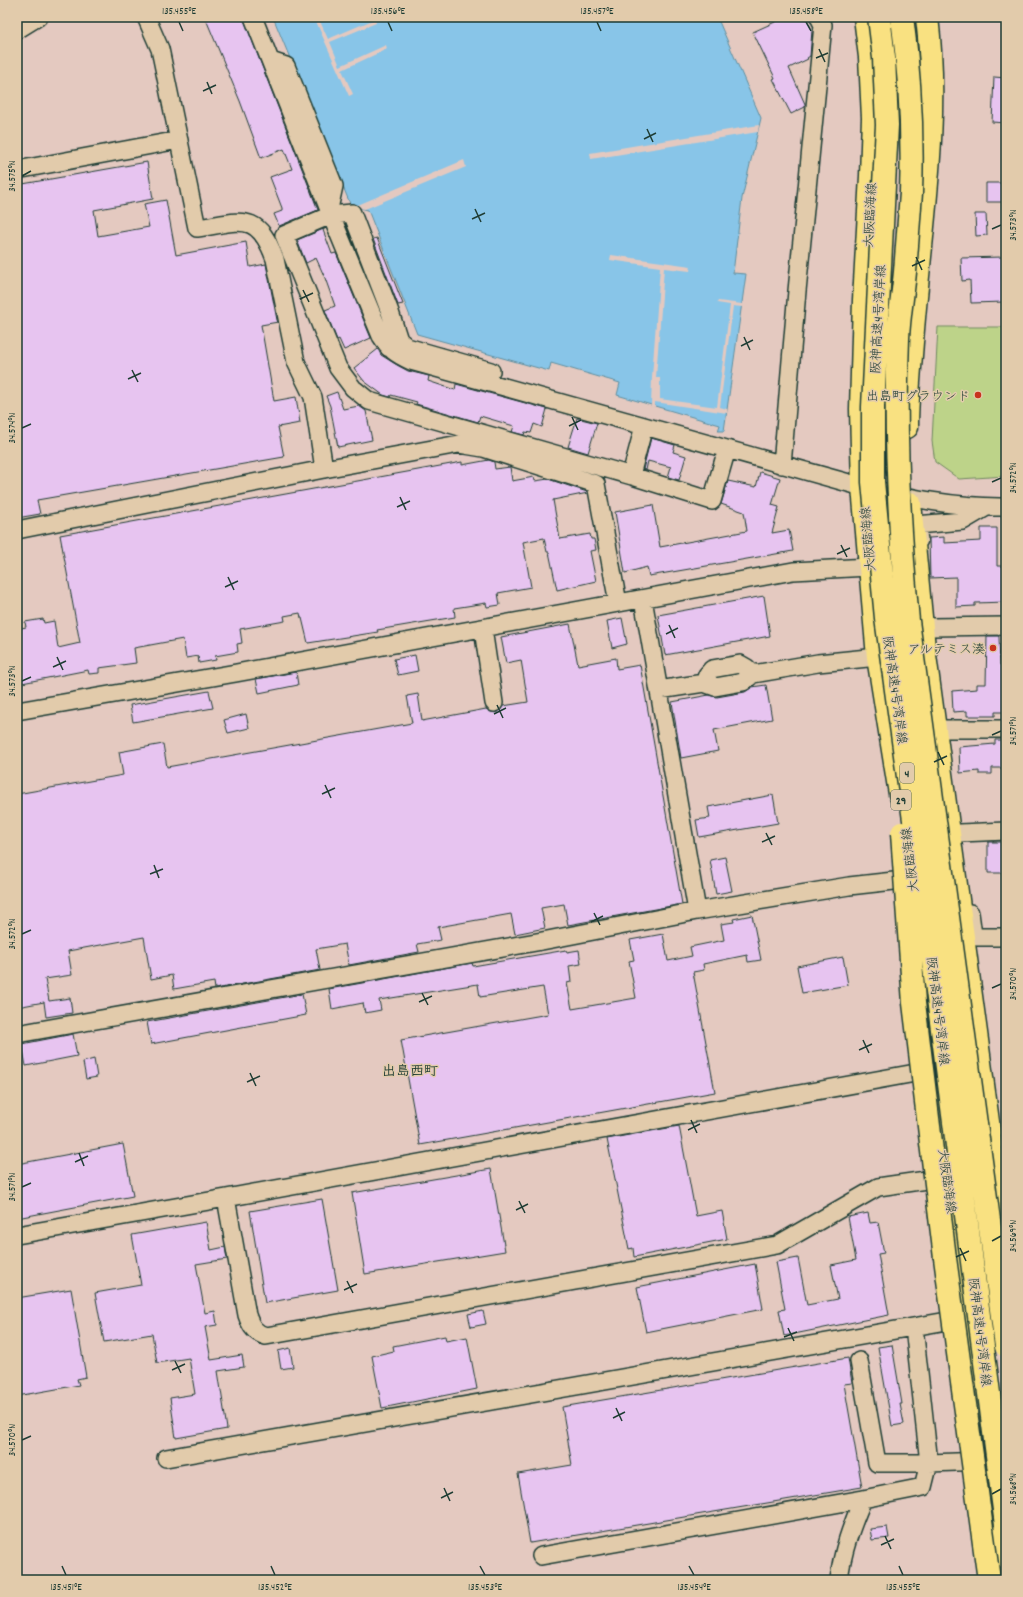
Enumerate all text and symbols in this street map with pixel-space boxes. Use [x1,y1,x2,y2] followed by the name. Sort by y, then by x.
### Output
[162,5,196,19] text: 135.455°E
[371,5,406,19] text: 135.456°E
[580,5,614,19] text: 135.457°E
[789,5,823,19] text: 135.458°E
[6,160,20,192] text: 34.575°N
[860,181,883,248] street label: 大阪臨海線
[1007,209,1021,241] text: 34.573°N
[867,263,892,374] street label: 阪神高速4号湾岸線
[866,388,970,407] place label: 出島町グラウンド
[973,390,983,400] marker: 出島町グラウンド
[6,412,20,444] text: 34.574°N
[1007,462,1021,494] text: 34.572°N
[857,505,882,572] street label: 大阪臨海線
[877,635,911,747] street label: 阪神高速4号湾岸線
[908,641,985,660] place label: アルテミス湊
[988,643,998,653] marker: アルテミス湊
[6,665,20,697] text: 34.573°N
[1007,716,1021,746] text: 34.571°N
[900,763,914,783] road number: 4
[891,790,911,810] road number: 29
[898,825,925,893] street label: 大阪臨海線
[6,918,20,950] text: 34.572°N
[920,956,953,1068] street label: 阪神高速4号湾岸線
[1007,968,1021,1000] text: 34.570°N
[382,1062,438,1082] district label: 出島西町
[932,1148,960,1216] street label: 大阪臨海線
[6,1172,20,1202] text: 34.571°N
[1007,1220,1021,1252] text: 34.569°N
[962,1277,995,1389] street label: 阪神高速4号湾岸線
[6,1424,20,1456] text: 34.570°N
[1007,1473,1021,1505] text: 34.568°N
[50,1581,82,1595] text: 135.451°E
[258,1581,292,1595] text: 135.452°E
[468,1581,502,1595] text: 135.453°E
[677,1581,711,1595] text: 135.454°E
[886,1581,920,1595] text: 135.455°E

